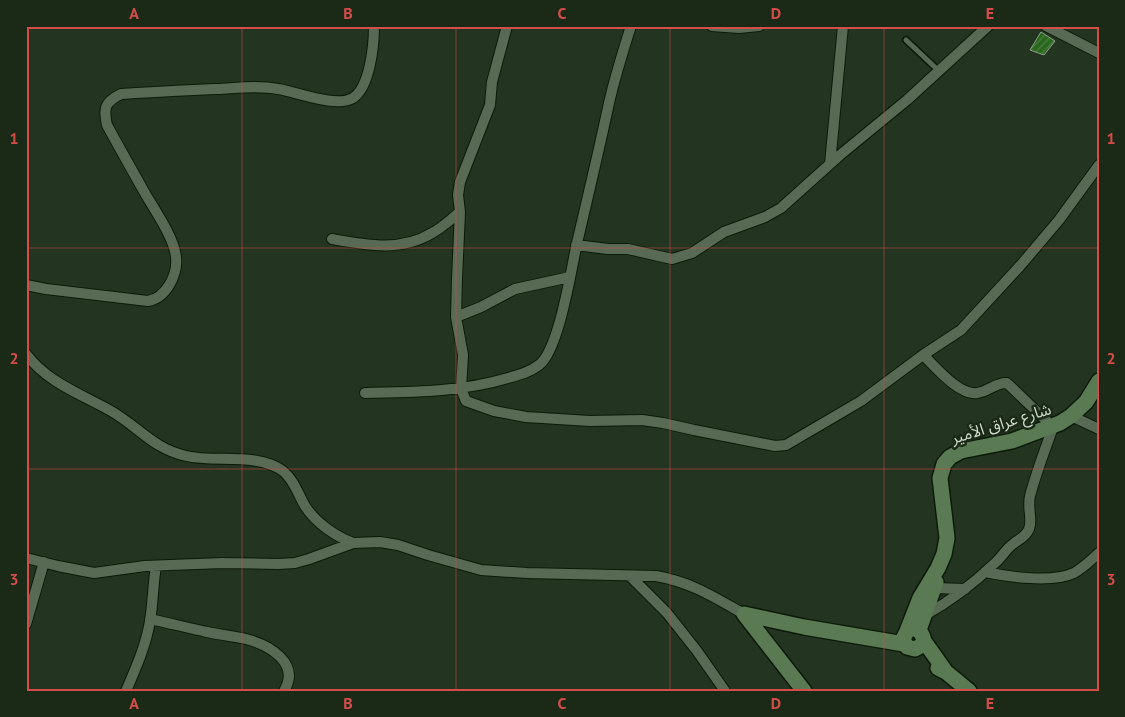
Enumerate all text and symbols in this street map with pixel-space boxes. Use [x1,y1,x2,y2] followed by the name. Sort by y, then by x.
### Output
[129,3,139,23] text: A
[343,3,353,23] text: B
[558,3,567,23] text: C
[771,3,781,23] text: D
[986,3,994,23] text: E
[9,128,19,148] text: 1
[1106,128,1116,148] text: 1
[9,348,19,368] text: 2
[1106,348,1116,368] text: 2
[948,398,1054,451] street label: شارع عراق الأمير
[9,569,19,589] text: 3
[1106,569,1116,589] text: 3
[129,693,139,713] text: A
[343,693,353,713] text: B
[558,693,567,713] text: C
[771,693,781,713] text: D
[986,693,994,713] text: E

